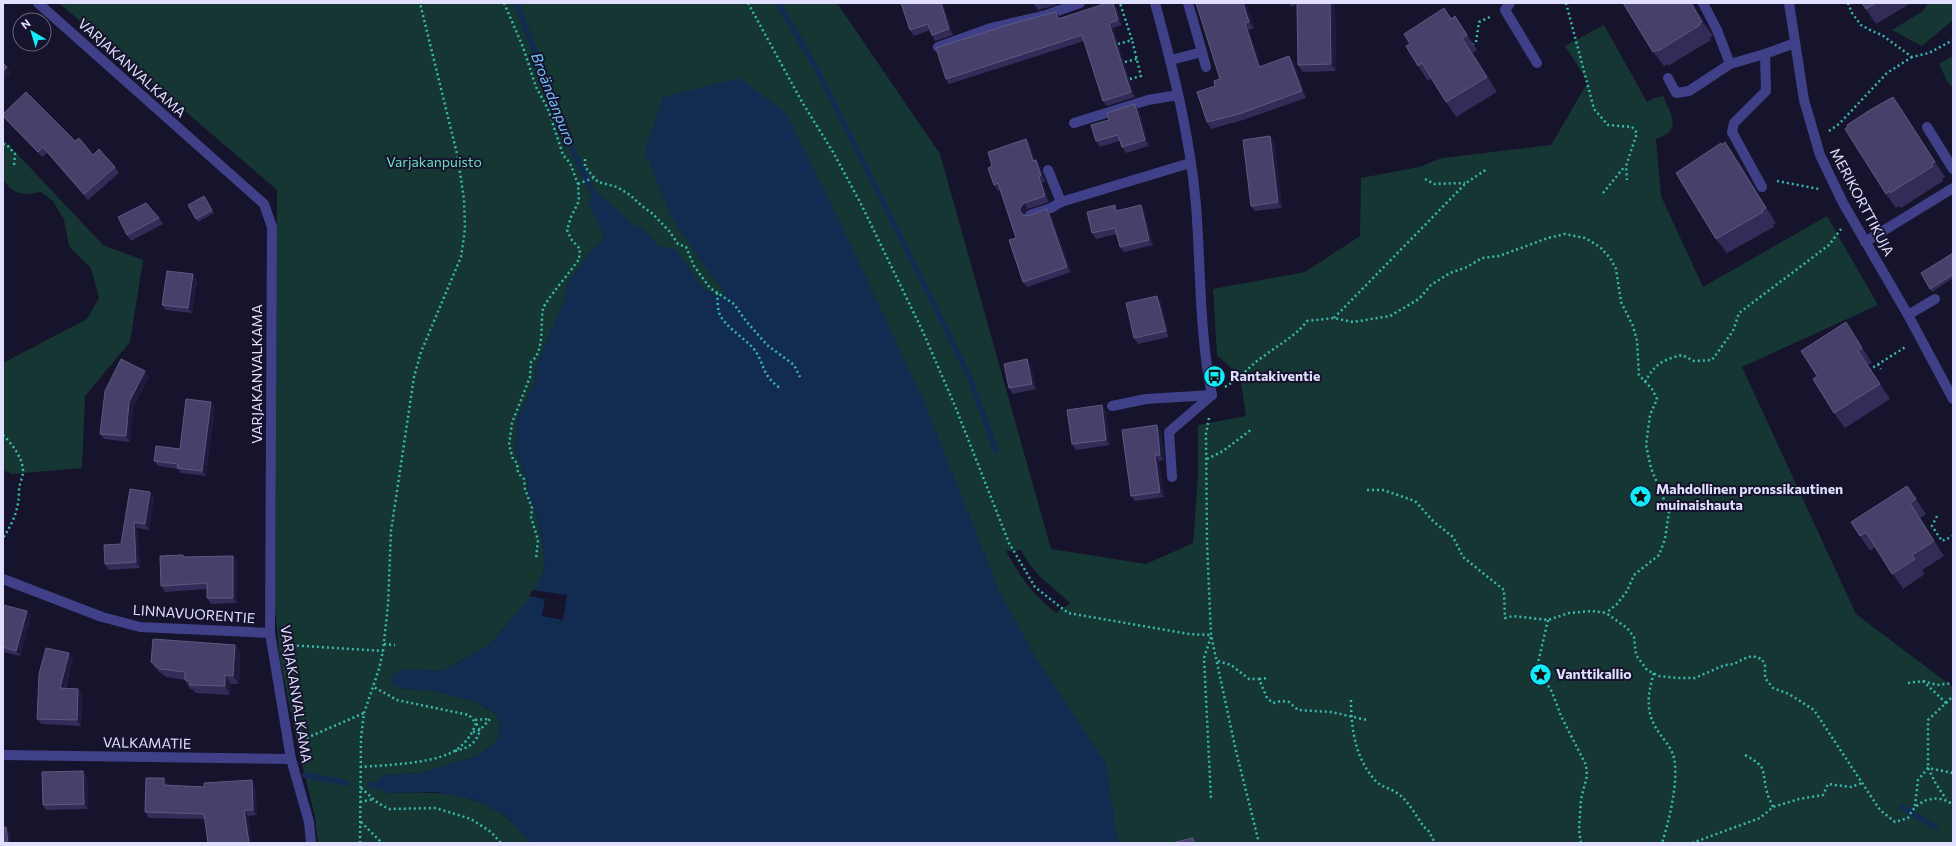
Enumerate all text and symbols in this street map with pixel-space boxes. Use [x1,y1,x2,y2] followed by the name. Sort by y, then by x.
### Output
[12,12,52,52] north arrow
[75,15,190,121] street label: VARJAKANVALKAMA
[18,16,33,31] text: N
[528,50,580,148] water label: Broändanpuro
[1827,145,1898,259] street label: MERIKORTTIKUJA
[386,153,482,170] park label: Varjakanpuisto
[248,304,265,444] street label: VARJAKANVALKAMA
[1202,363,1228,389] bus stop icon: Rantakiventie
[1230,367,1320,384] place label: Rantakiventie
[1656,480,1843,513] place label: Mahdollinen pronssikautinen muinaishauta
[1627,484,1653,510] place icon: Mahdollinen pronssikautinen muinaishauta
[132,601,256,626] street label: LINNAVUORENTIE
[277,624,316,764] street label: VARJAKANVALKAMA
[1527,661,1553,687] place icon: Vanttikallio
[1556,665,1632,682] place label: Vanttikallio
[103,733,191,752] street label: VALKAMATIE

